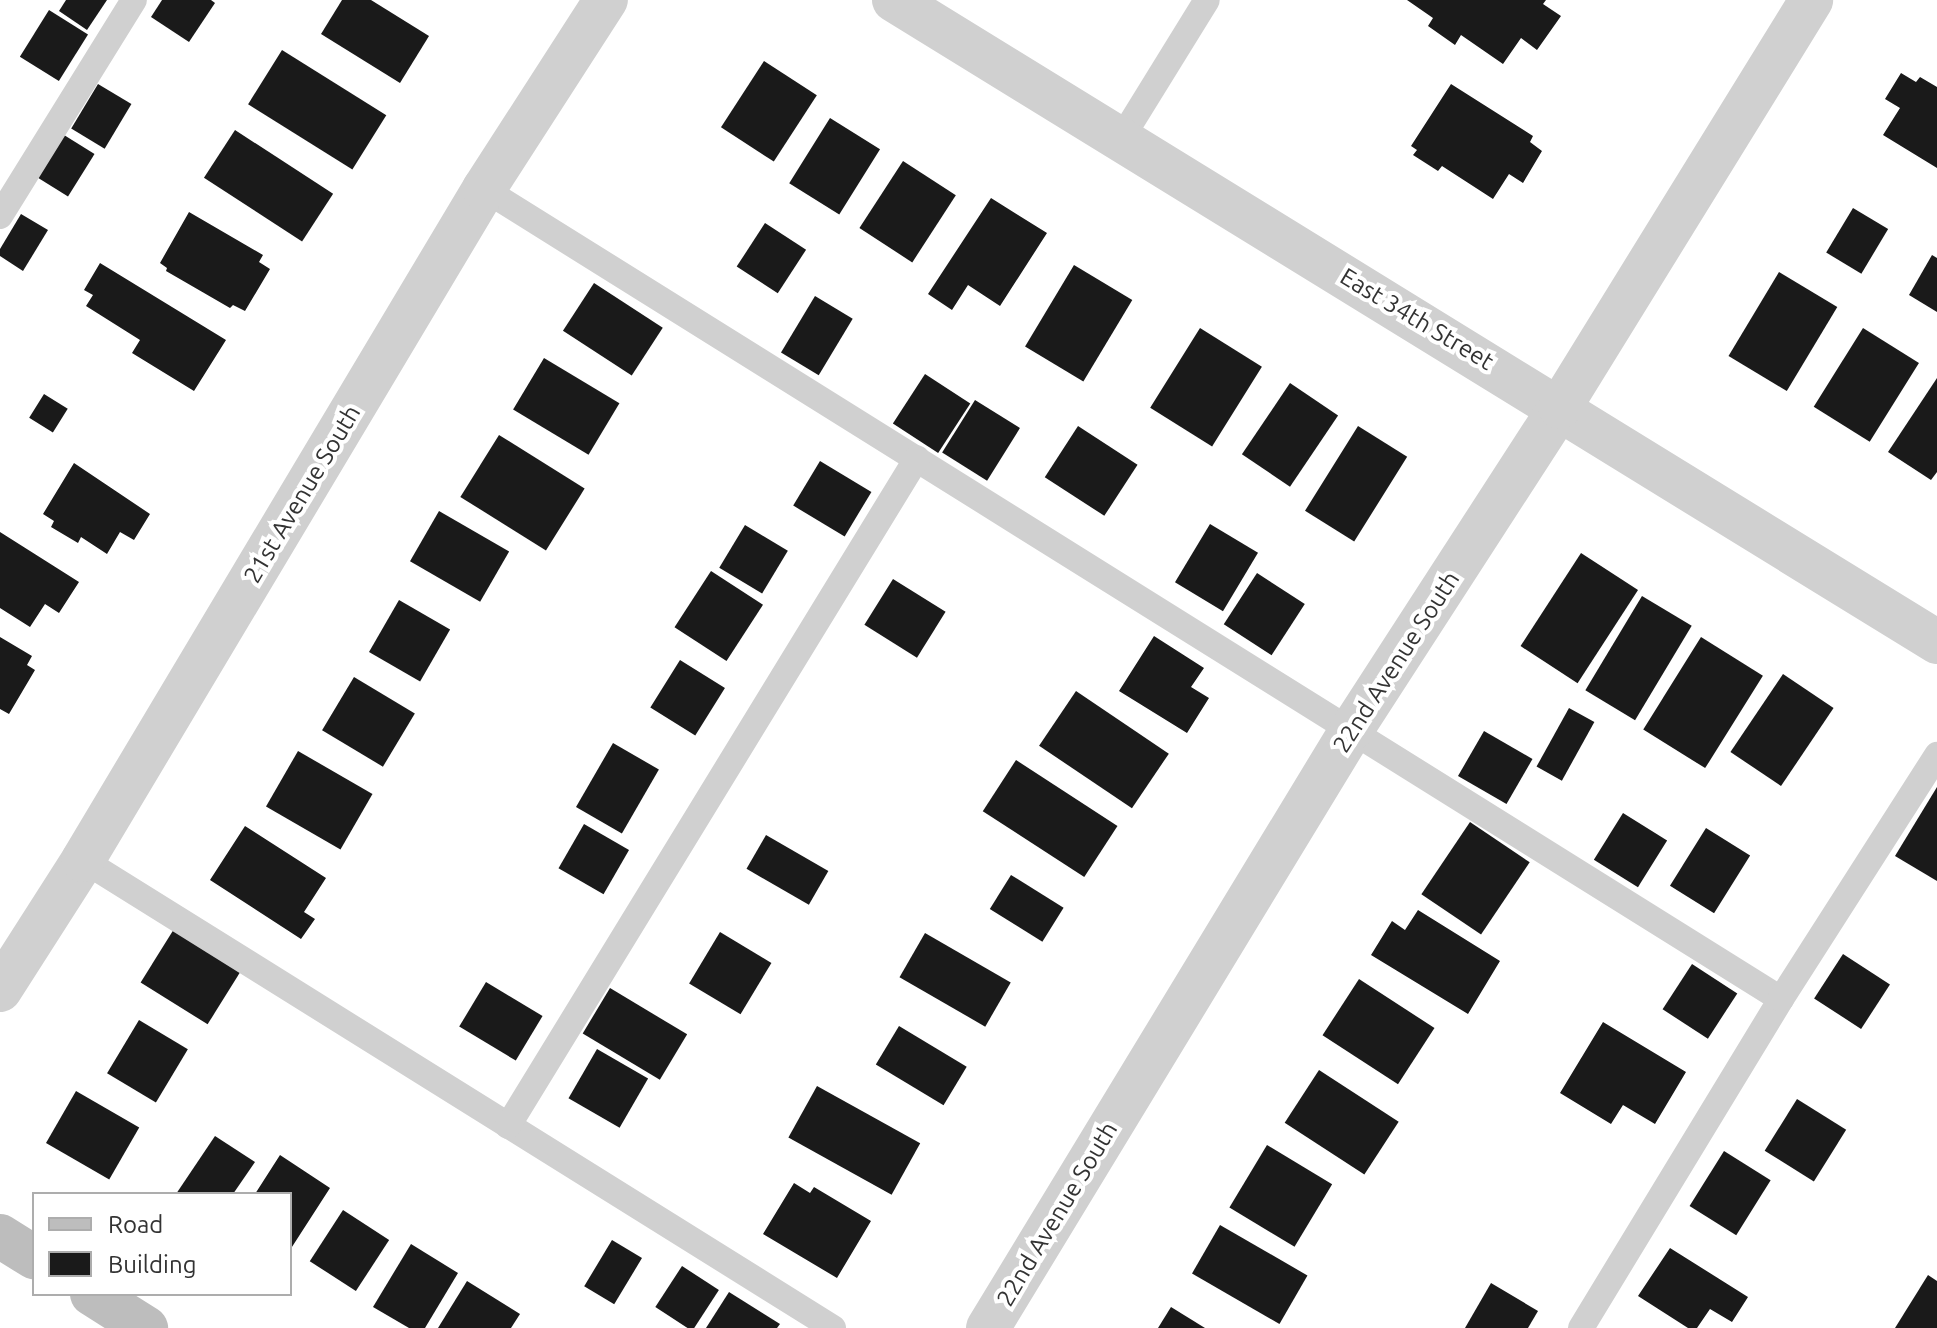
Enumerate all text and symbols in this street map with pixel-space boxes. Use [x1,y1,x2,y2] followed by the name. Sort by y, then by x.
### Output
[1335,262,1499,376] street label: East 34th Street
[238,400,366,588] street label: 21st Avenue South
[1327,566,1465,758] street label: 22nd Avenue South
[991,1117,1123,1311] street label: 22nd Avenue South
[32,1192,292,1296] legend
[108,1211,163,1238] text: Road
[108,1251,196,1278] text: Building

